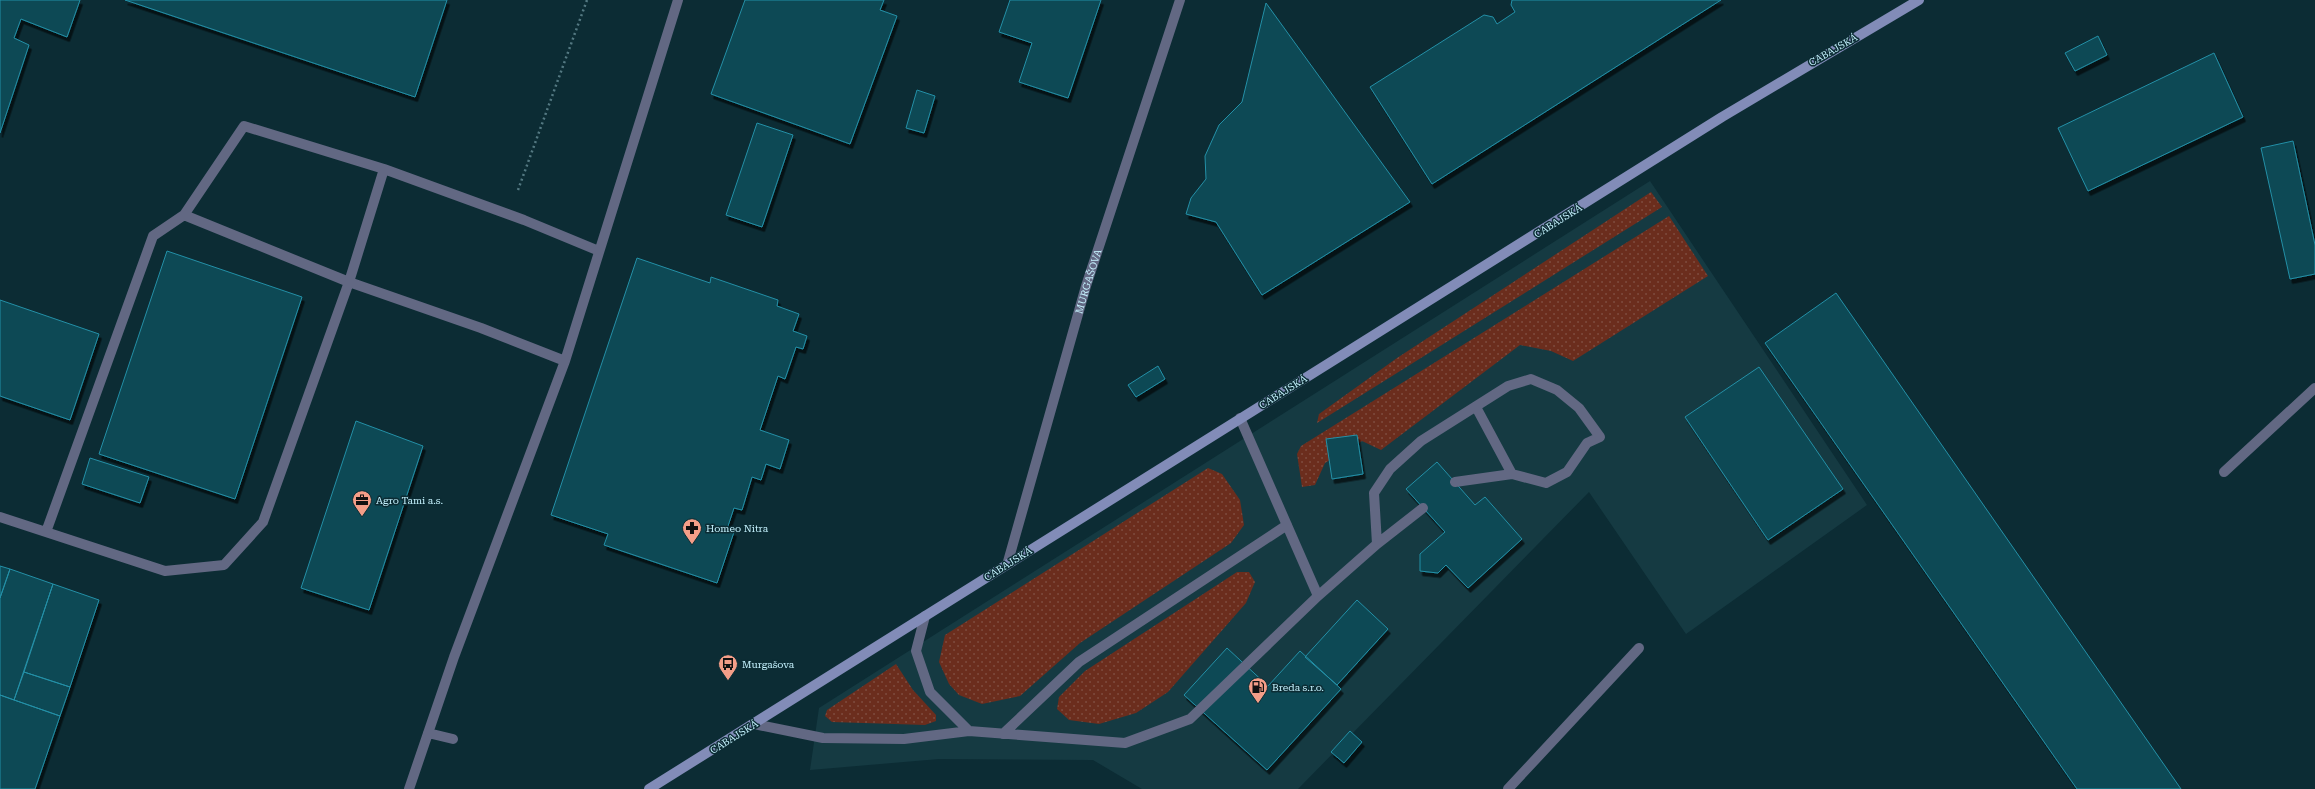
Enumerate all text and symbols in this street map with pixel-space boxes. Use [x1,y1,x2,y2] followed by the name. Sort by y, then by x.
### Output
[1807,32,1859,68] street label: CABAJSKÁ
[1532,202,1584,240] street label: CABAJSKÁ
[1073,248,1103,315] street label: MURGAŠOVA
[1257,373,1309,411] street label: CABAJSKÁ
[351,489,373,517] office icon: Agro Tami a.s.
[376,495,443,506] place label: Agro Tami a.s.
[681,517,703,545] pharmacy icon: Homeo Nitra
[706,523,769,534] place label: Homeo Nitra
[982,545,1034,583] street label: CABAJSKÁ
[717,653,739,681] bus stop icon: Murgašova
[742,659,795,670] place label: Murgašova
[1247,676,1269,704] fuel station icon: Breda s.r.o.
[1272,682,1324,693] place label: Breda s.r.o.
[708,718,760,756] street label: CABAJSKÁ

